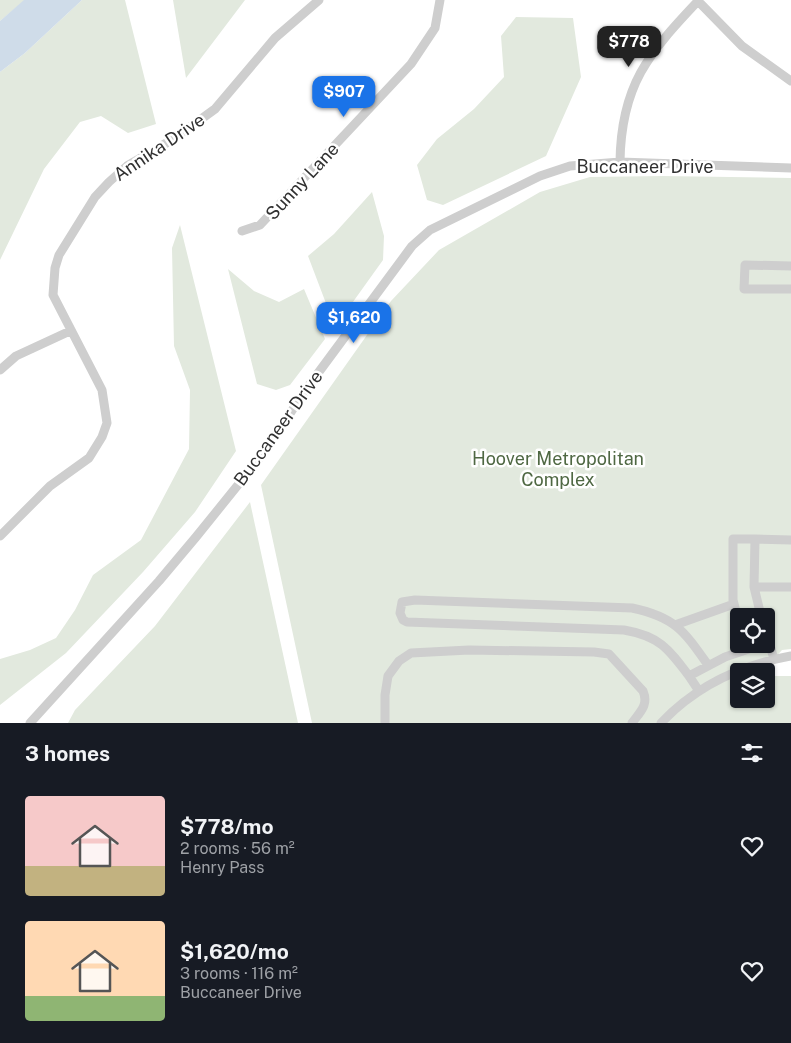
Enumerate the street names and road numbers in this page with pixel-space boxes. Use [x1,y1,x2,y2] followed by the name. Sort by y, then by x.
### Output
[109,109,209,185] street label: Annika Drive
[261,138,343,224] street label: Sunny Lane
[576,156,714,177] street label: Buccaneer Drive
[229,366,327,490] street label: Buccaneer Drive

